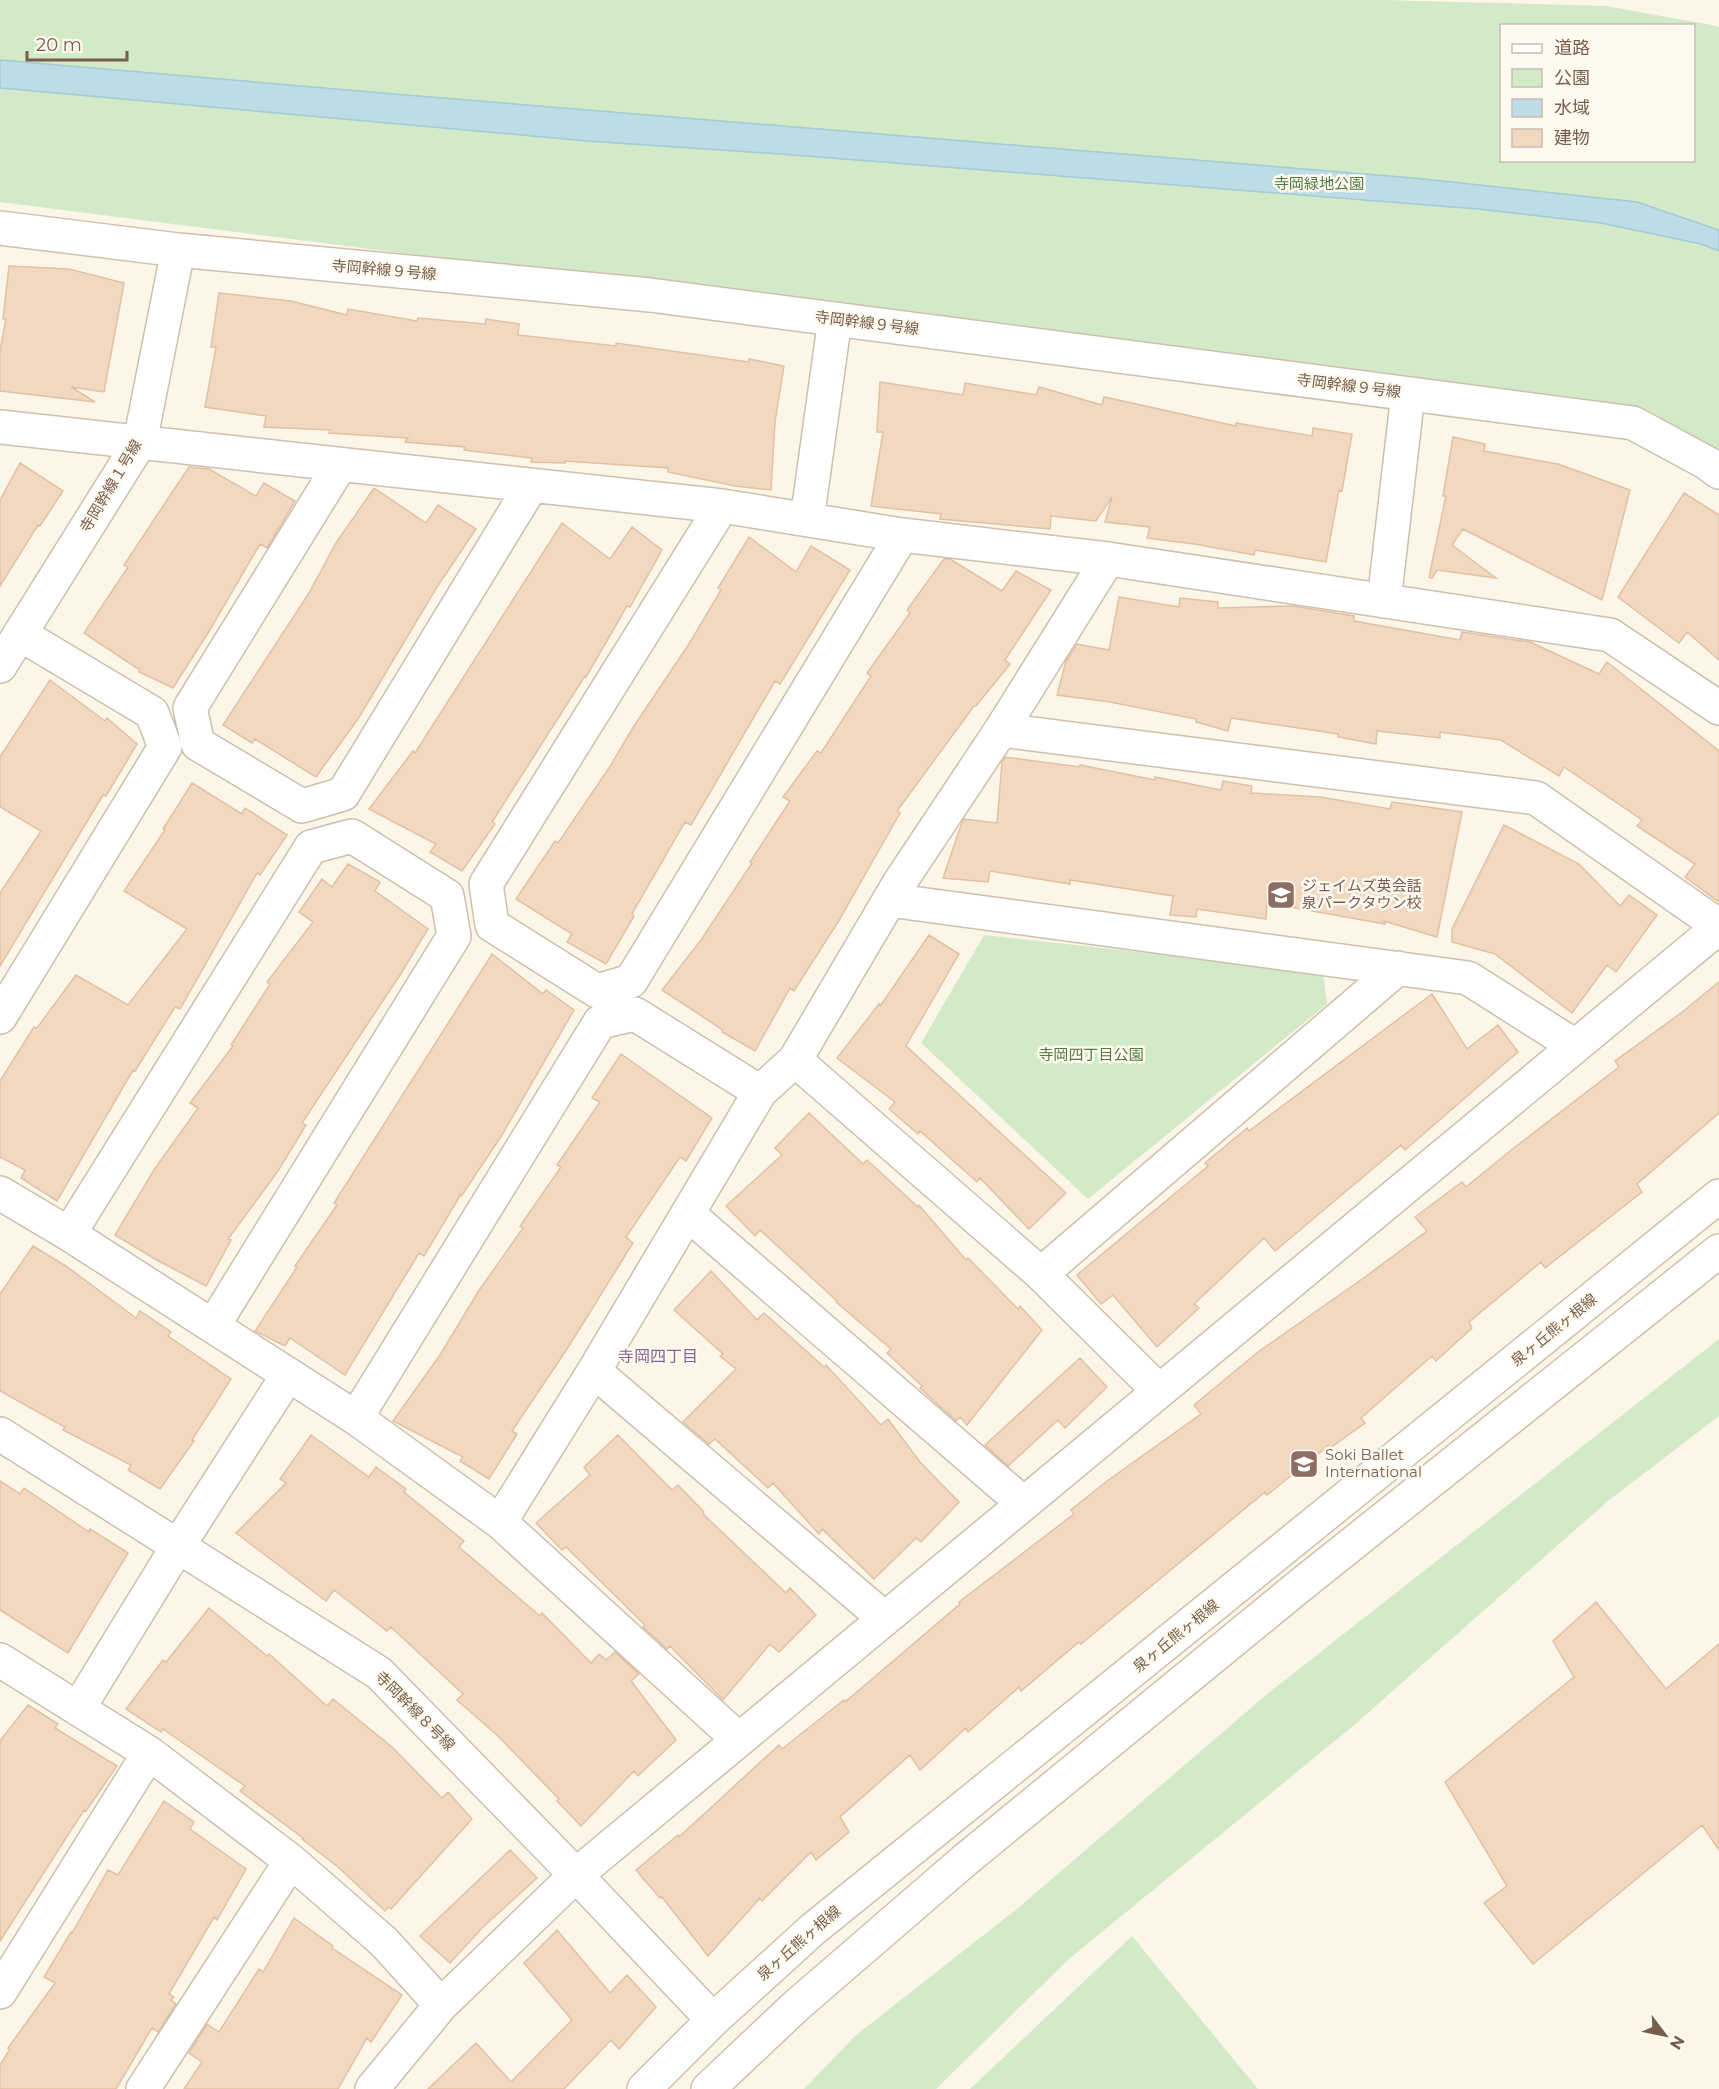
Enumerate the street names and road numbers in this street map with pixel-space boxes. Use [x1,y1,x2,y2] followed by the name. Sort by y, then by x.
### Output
[331,255,437,284] street label: 寺岡幹線９号線
[814,307,920,338] street label: 寺岡幹線９号線
[1296,370,1402,401] street label: 寺岡幹線９号線
[75,436,146,536] street label: 寺岡幹線１号線
[1507,1289,1600,1370] street label: 泉ヶ丘熊ヶ根線
[1129,1595,1222,1676] street label: 泉ヶ丘熊ヶ根線
[372,1667,459,1754] street label: 寺岡幹線８号線
[753,1901,845,1984] street label: 泉ヶ丘熊ヶ根線

